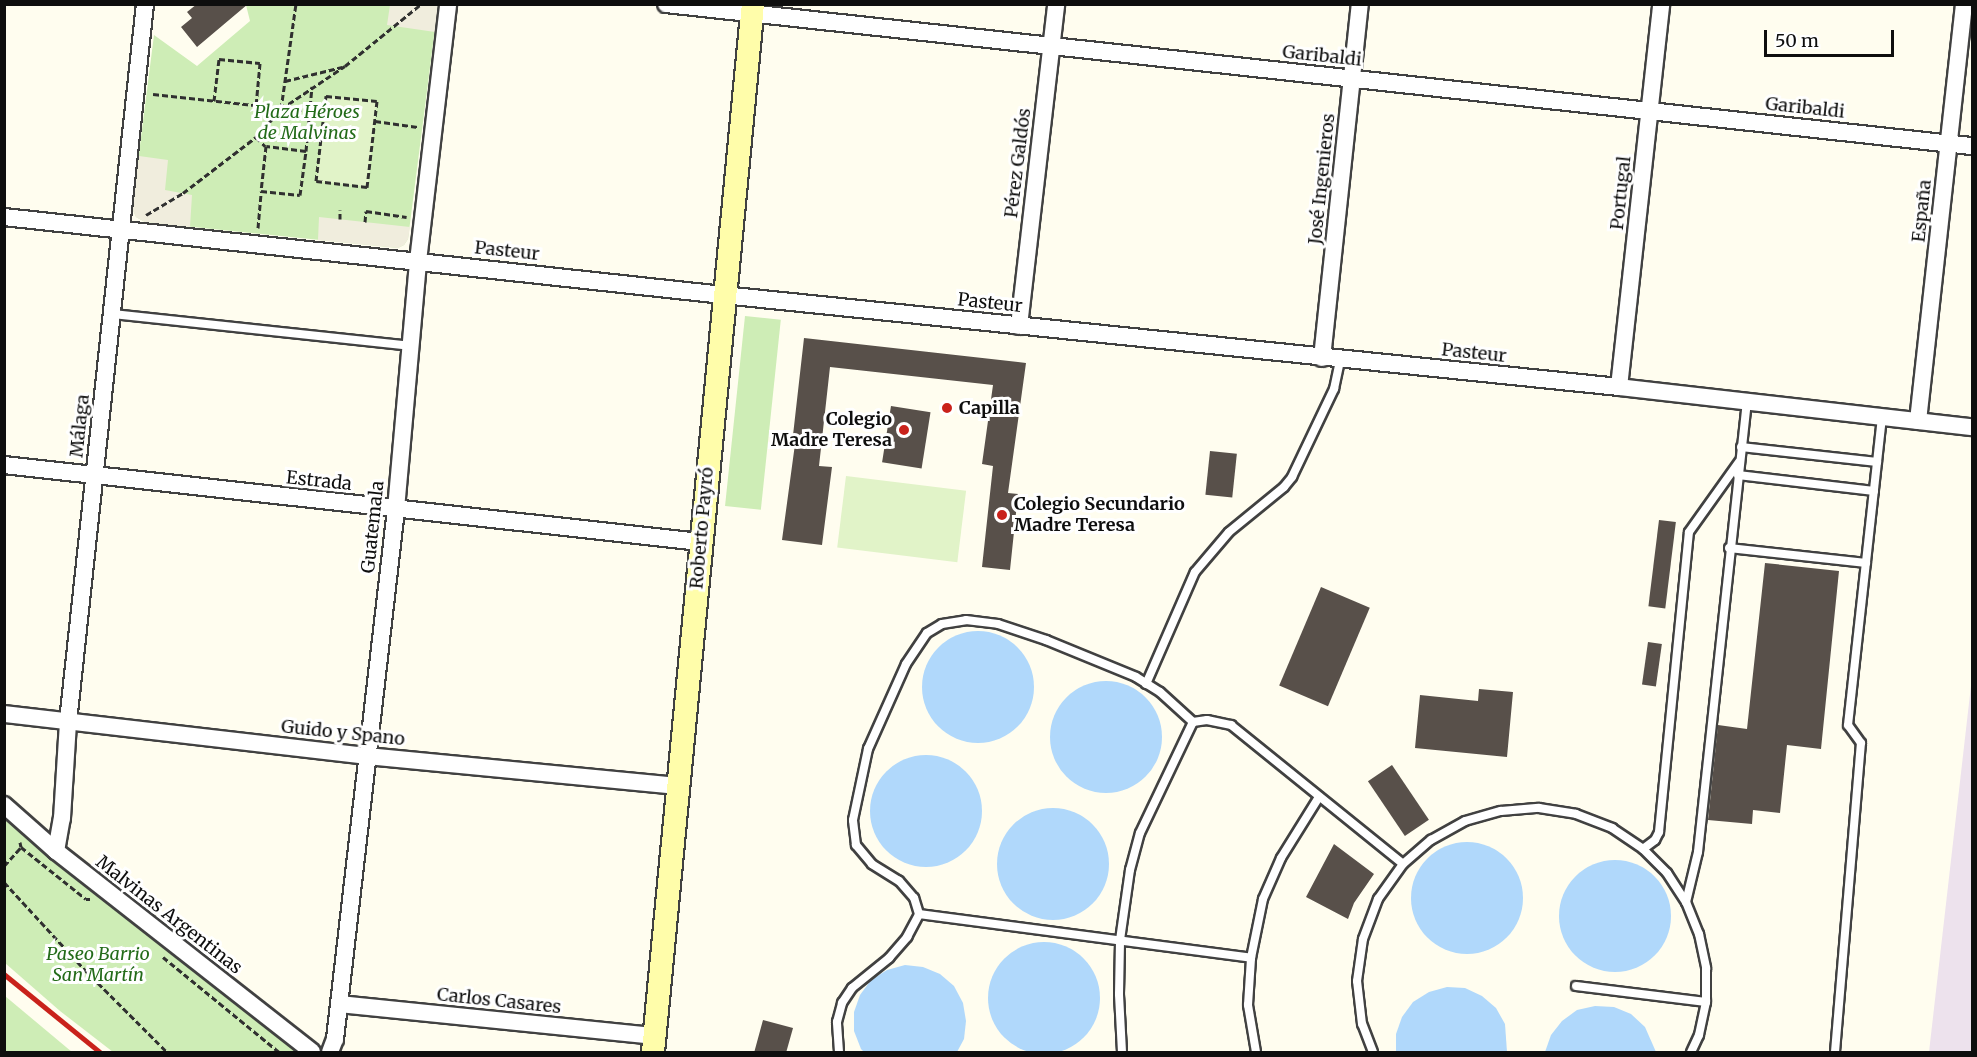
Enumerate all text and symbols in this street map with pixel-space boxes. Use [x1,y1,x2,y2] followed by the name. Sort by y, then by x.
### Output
[1767,18,1898,56] scale bar
[1775,29,1819,52] text: 50 m
[1281,41,1363,71] street label: Garibaldi
[1764,93,1846,123] street label: Garibaldi
[254,102,360,144] park label: Plaza Héroes de Malvinas
[1001,107,1035,219] street label: Pérez Galdós
[1304,112,1340,246] street label: José Ingenieros
[1606,155,1636,231] street label: Portugal
[1908,179,1936,243] street label: España
[473,237,541,265] street label: Pasteur
[956,289,1024,317] street label: Pasteur
[1440,339,1508,367] street label: Pasteur
[66,393,94,459] street label: Málaga
[959,397,1020,419] place label: Capilla
[940,401,954,415] marker: Capilla
[771,409,892,452] place label: Colegio Madre Teresa
[897,423,911,437] marker: Colegio Madre Teresa
[686,466,718,590] street label: Roberto Payró
[285,467,353,495] street label: Estrada
[357,480,389,574] street label: Guatemala
[1014,494,1185,536] place label: Colegio Secundario Madre Teresa
[995,508,1009,522] marker: Colegio Secundario Madre Teresa
[280,716,406,750] street label: Guido y Spano
[92,851,246,979] street label: Malvinas Argentinas
[46,944,150,986] park label: Paseo Barrio San Martín
[436,984,562,1018] street label: Carlos Casares

